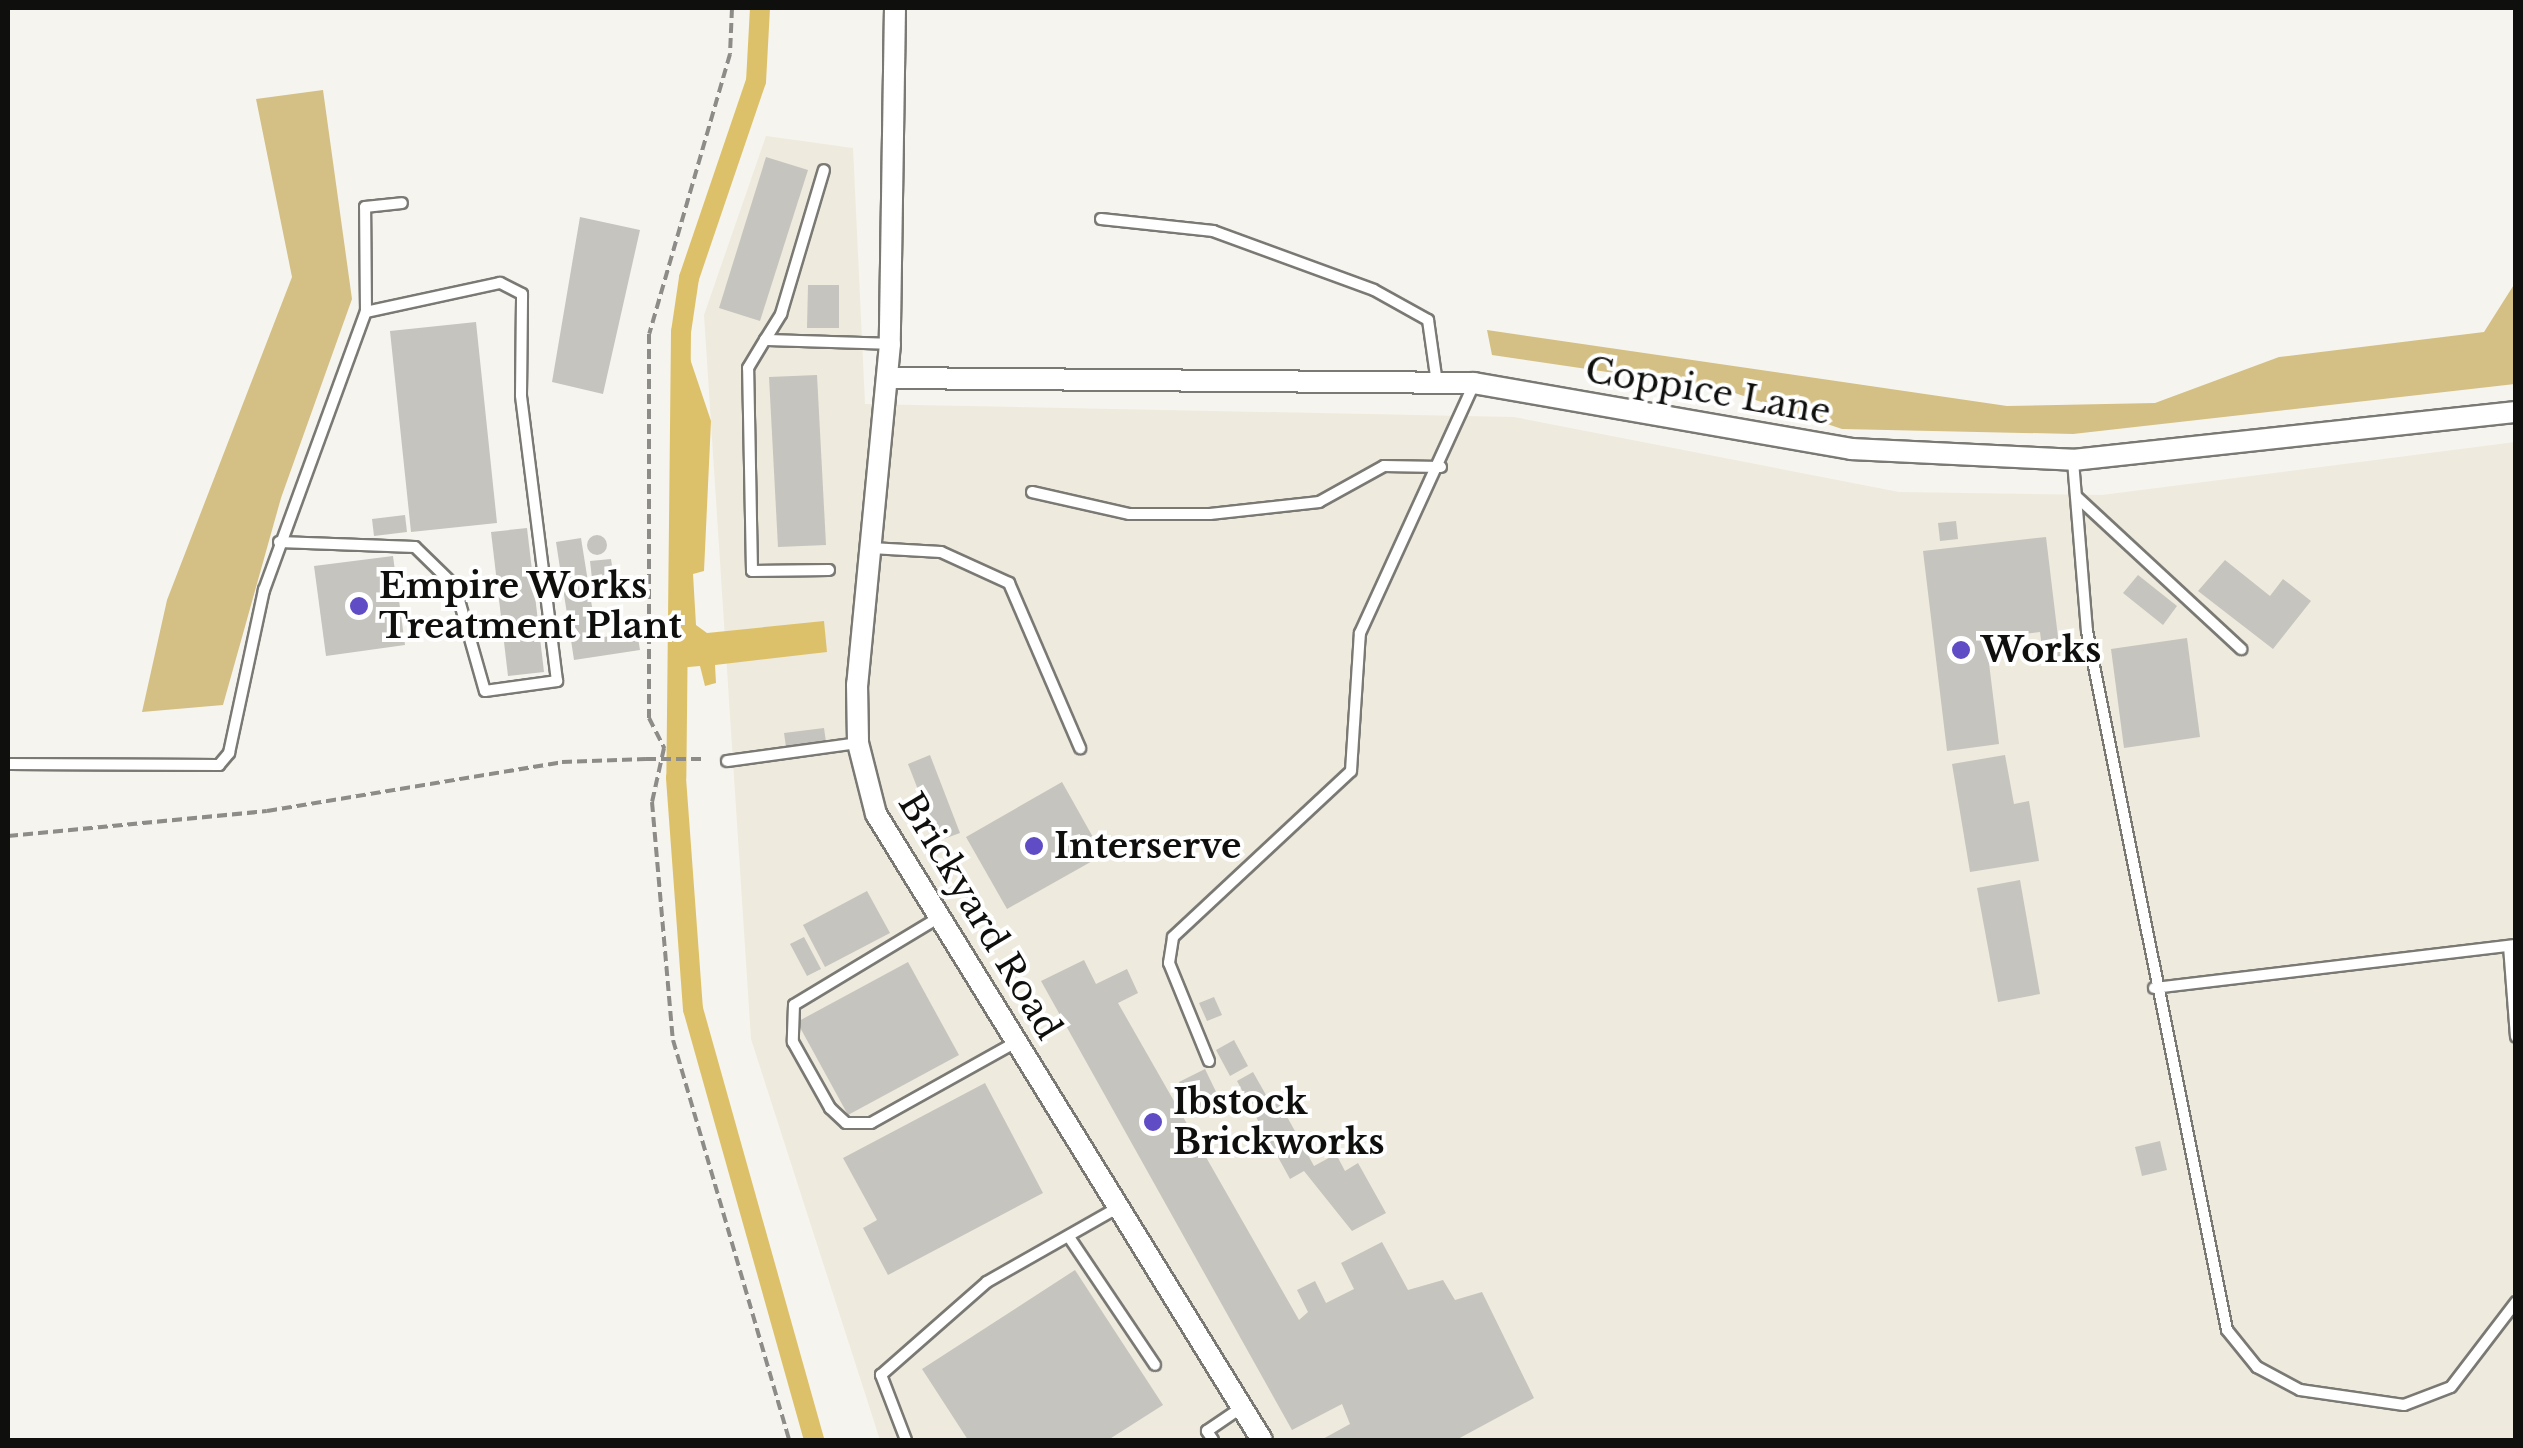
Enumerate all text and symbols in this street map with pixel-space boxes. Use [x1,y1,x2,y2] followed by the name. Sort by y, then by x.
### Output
[1582,349,1834,433] street label: Coppice Lane
[379,565,682,647] place label: Empire Works Treatment Plant
[348,595,370,617] marker: Empire Works Treatment Plant
[1981,629,2101,671] place label: Works
[1950,639,1972,661] marker: Works
[890,785,1070,1047] street label: Brickyard Road
[1054,825,1242,867] place label: Interserve
[1023,835,1045,857] marker: Interserve
[1173,1081,1385,1163] place label: Ibstock Brickworks
[1142,1111,1164,1133] marker: Ibstock Brickworks

